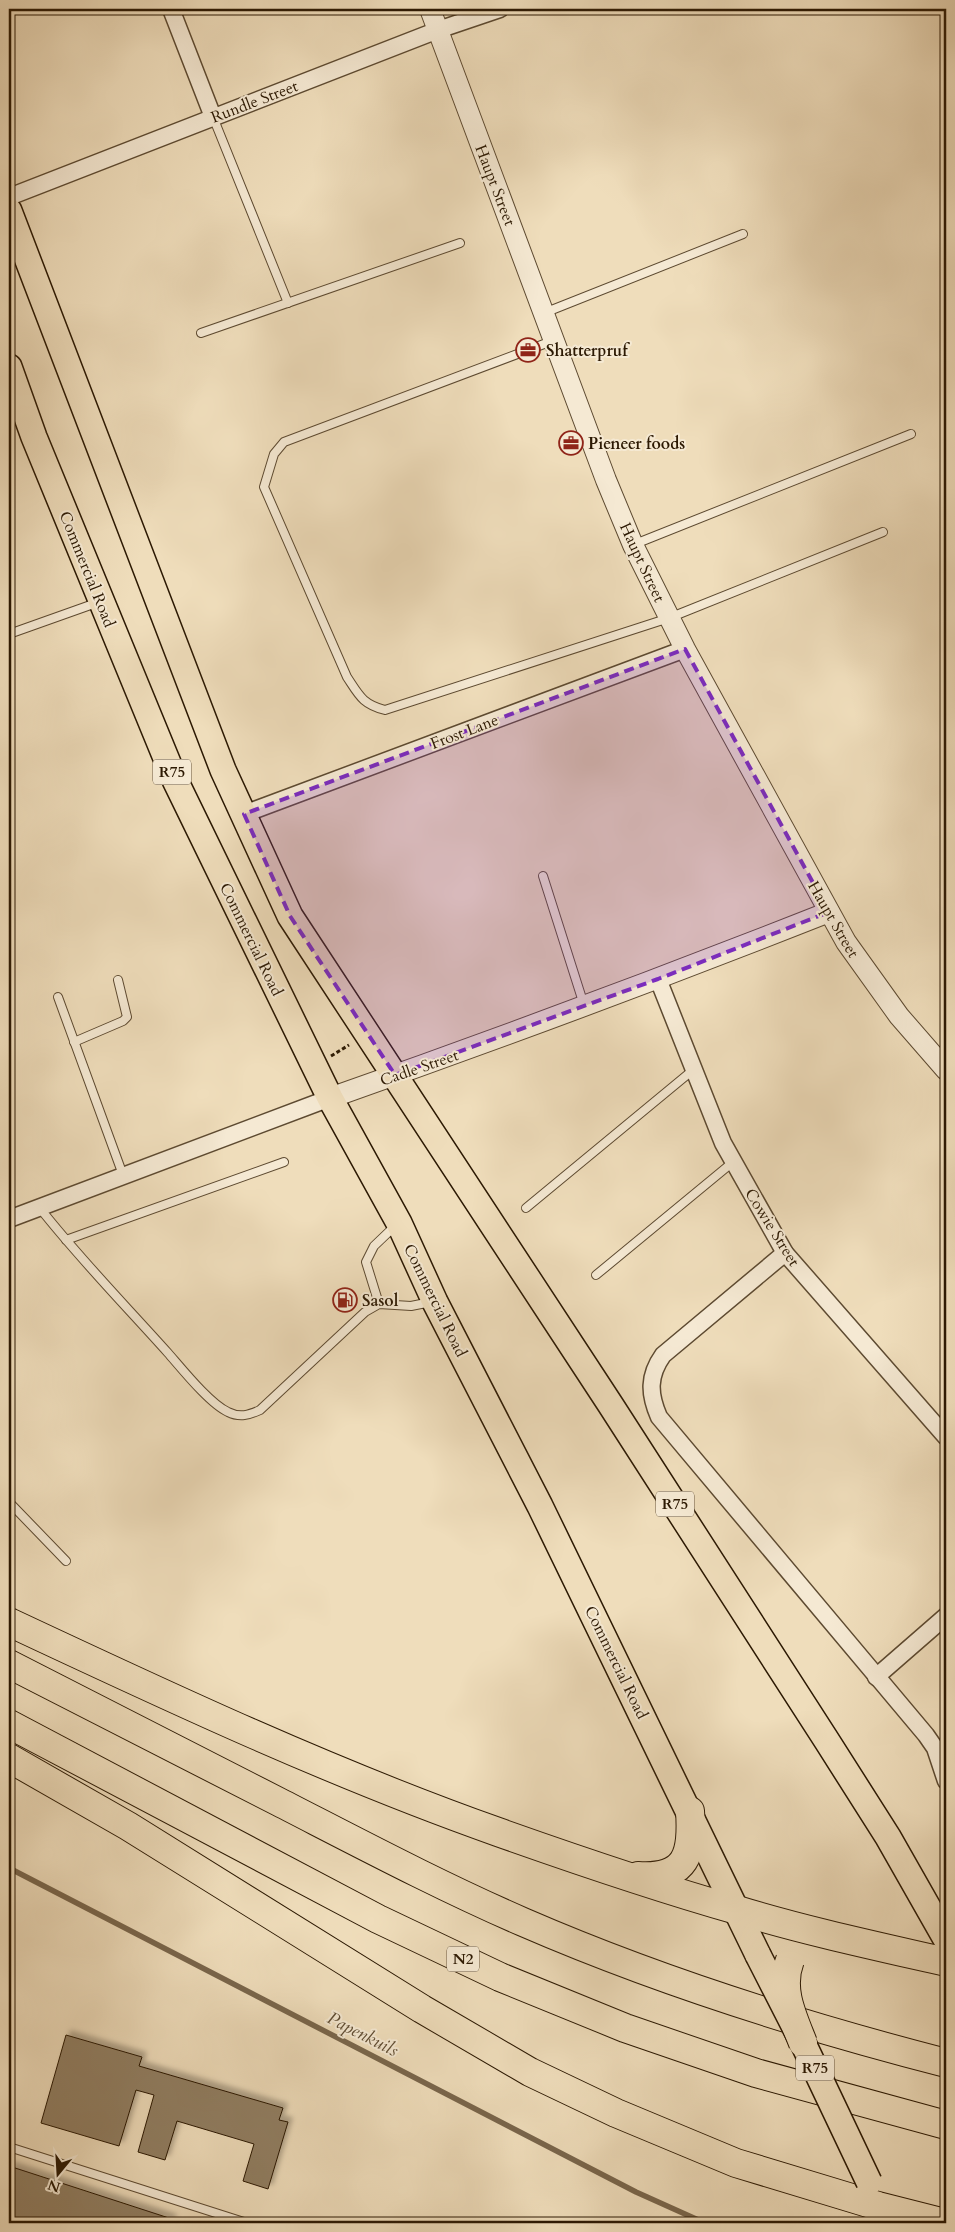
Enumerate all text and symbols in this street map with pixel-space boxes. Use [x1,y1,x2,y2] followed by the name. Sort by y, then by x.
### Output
[208,75,301,129] street label: Rundle Street
[469,142,521,229] street label: Haupt Street
[515,337,541,363] office icon: Shatterpruf
[546,340,630,362] place label: Shatterpruf
[558,430,584,456] office icon: Pieneer foods
[588,433,685,455] place label: Pieneer foods
[54,508,121,631] street label: Commercial Road
[614,519,670,606] street label: Haupt Street
[427,709,502,755] street label: Frost Lane
[153,760,191,784] road number: R75
[802,877,864,962] street label: Haupt Street
[214,879,288,1000] street label: Commercial Road
[377,1044,462,1092] street label: Cadle Street
[739,1184,805,1271] street label: Cowie Street
[398,1240,472,1361] street label: Commercial Road
[332,1287,358,1313] fuel station icon: Sasol
[362,1290,399,1312] place label: Sasol
[656,1492,694,1516] road number: R75
[579,1602,653,1723] street label: Commercial Road
[447,1946,479,1972] road number: N2
[323,2006,403,2063] water label: Papenkuils
[796,2056,834,2080] road number: R75
[32,2150,82,2200] north arrow
[45,2175,63,2197] text: N

